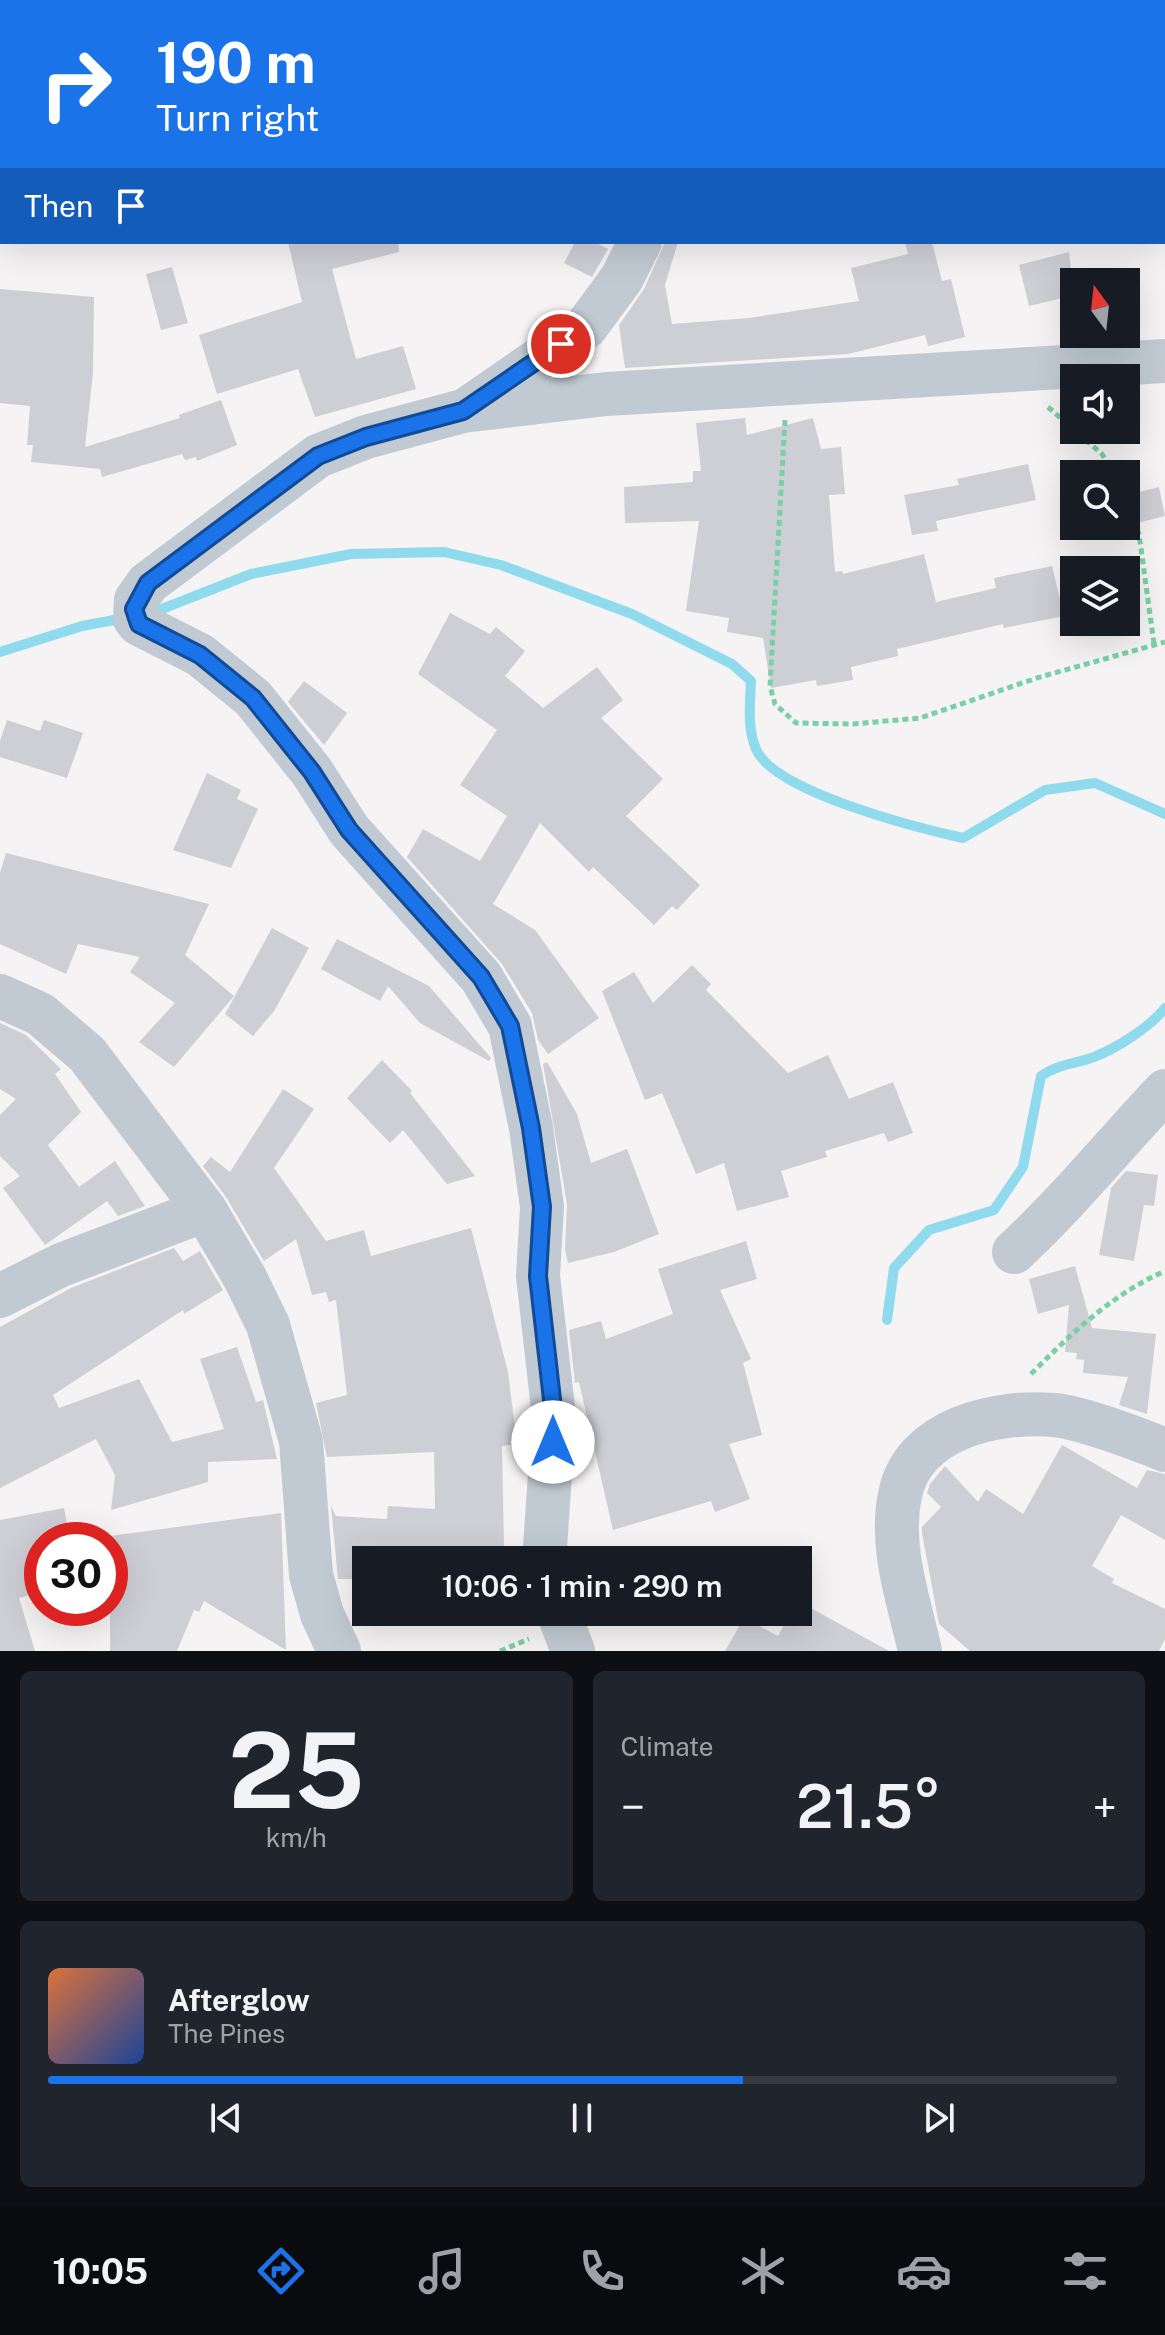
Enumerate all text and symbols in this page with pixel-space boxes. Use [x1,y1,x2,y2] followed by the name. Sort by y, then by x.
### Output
[156,30,316,96] text: 190 m
[24,32,128,136] icon: right
[156,97,319,139] text: Turn right
[109,184,153,228] icon: arrive
[24,188,93,224] text: Then
[1060,268,1140,348] north arrow
[1060,268,1140,636] map controls
[527,310,595,378] pin
[539,322,583,366] icon: arrive
[1060,364,1140,444] button: sound
[1060,460,1140,540] button: search
[1060,556,1140,636] button: layers
[511,1400,595,1484] position arrow
[24,1522,128,1626] speed limit sign: 30
[442,1568,722,1604] text: 10:06 · 1 min · 290 m
[228,1709,364,1831] text: 25
[621,1731,714,1762] text: Climate
[796,1771,941,1842] text: 21.5°
[621,1781,645,1833] text: −
[1093,1781,1117,1833] text: +
[266,1822,327,1853] text: km/h
[168,1982,310,2018] text: Afterglow
[168,2018,285,2049] text: The Pines
[204,2096,248,2140] icon: previous
[560,2096,604,2140] icon: pause
[917,2096,961,2140] icon: next
[253,2243,309,2299] icon: directions
[414,2243,470,2299] icon: music
[574,2243,630,2299] icon: phone
[735,2243,791,2299] icon: climate
[896,2243,952,2299] icon: car
[1057,2243,1113,2299] icon: filters
[52,2250,148,2292] text: 10:05

